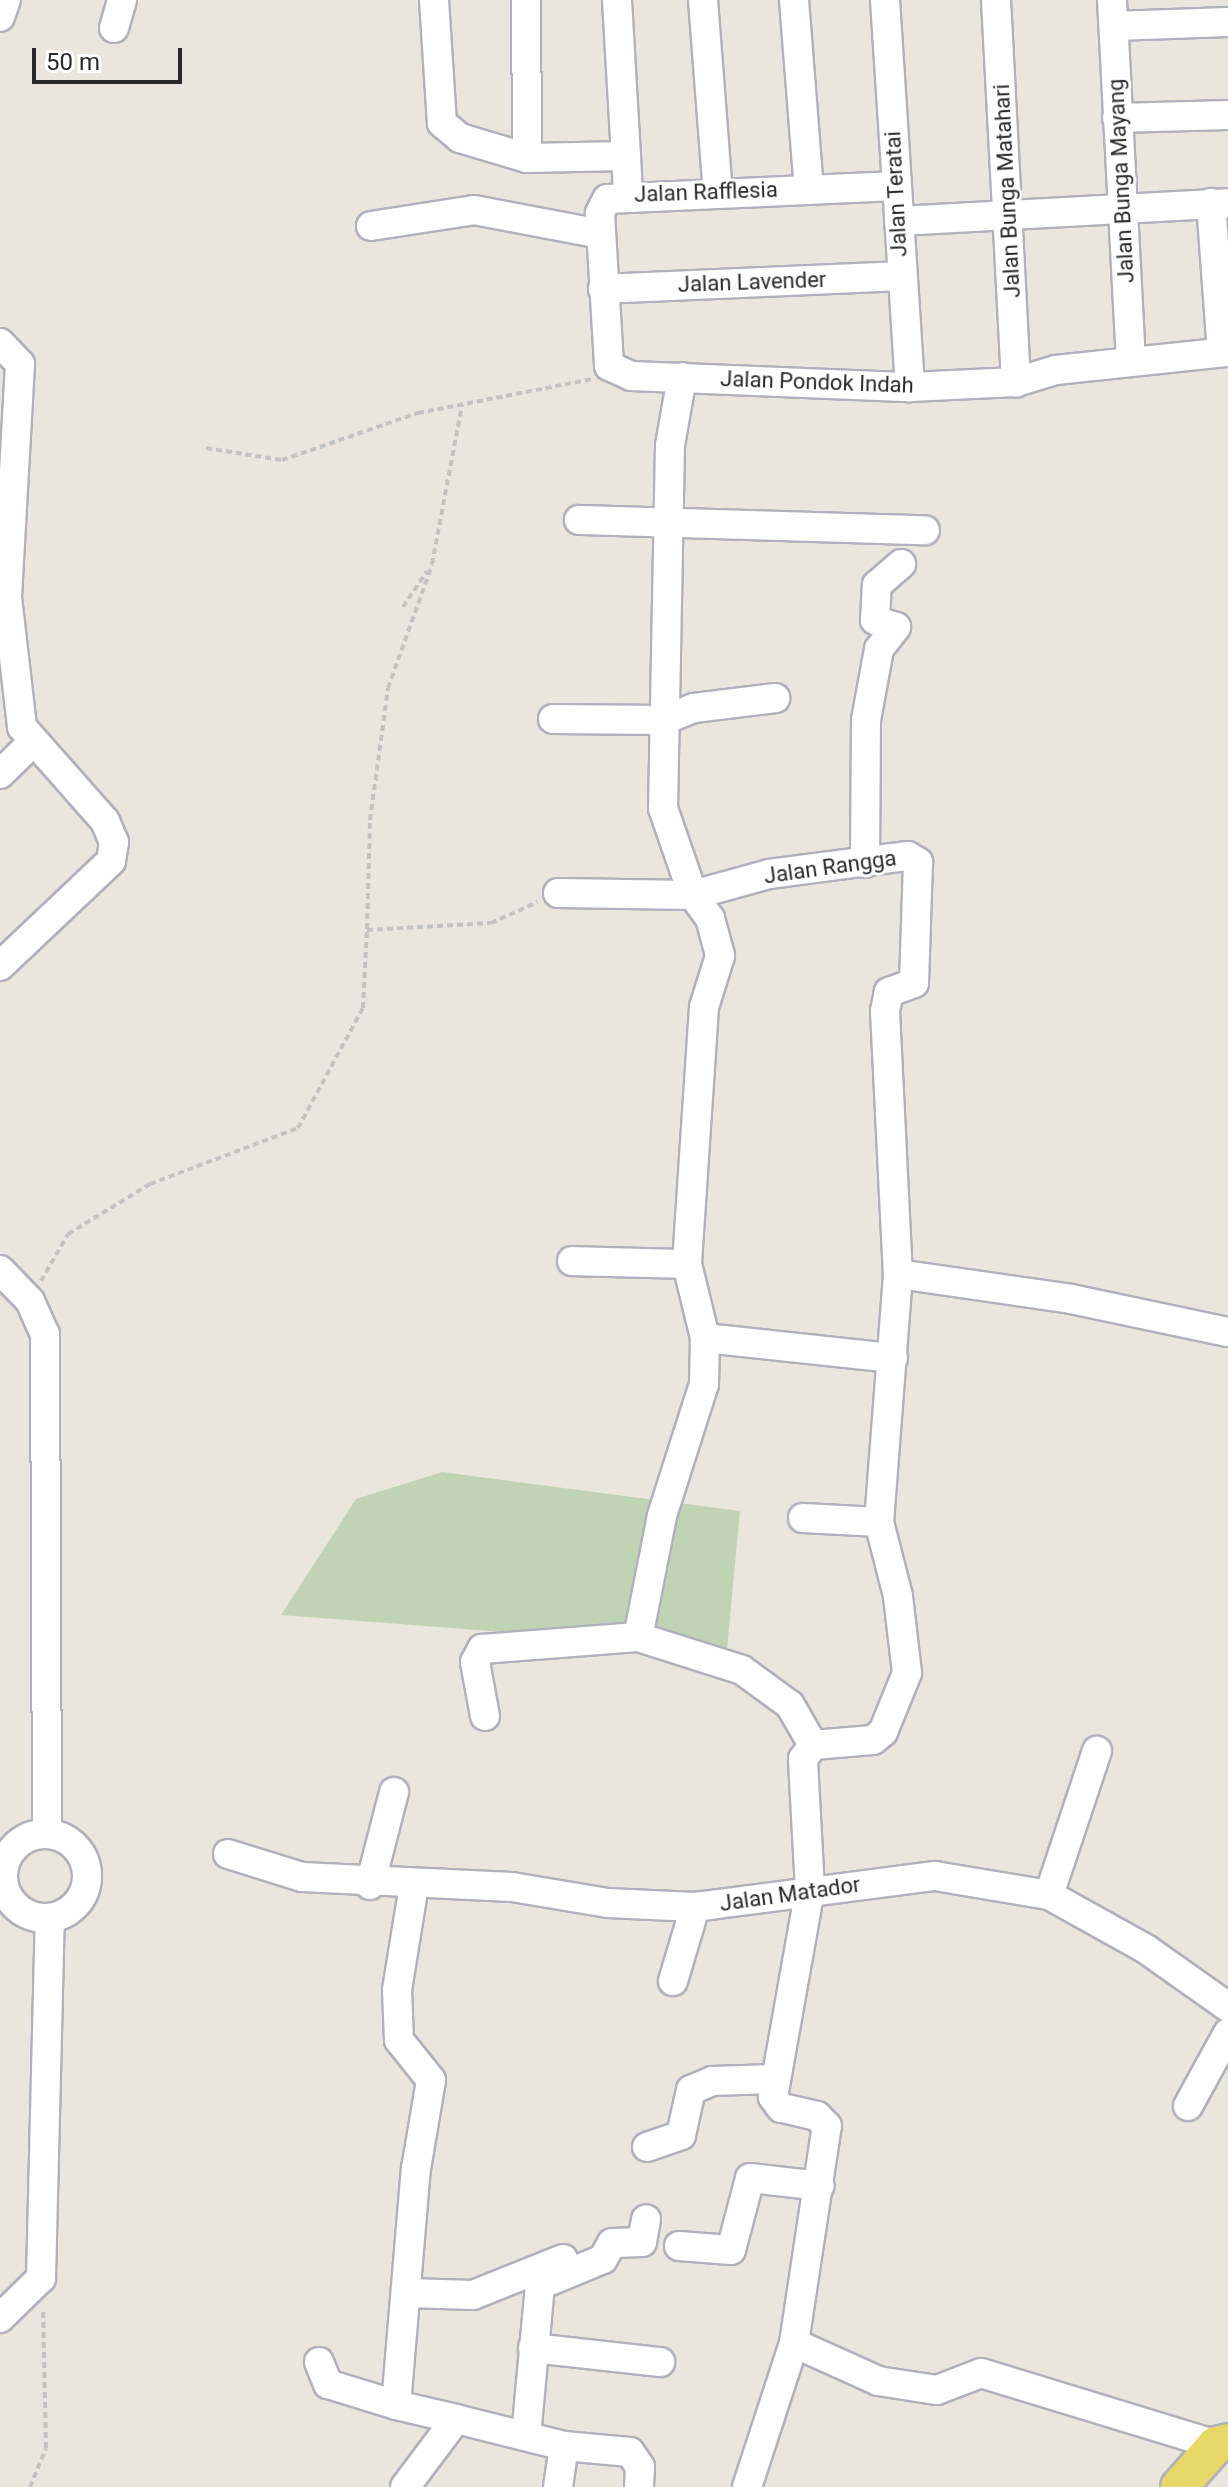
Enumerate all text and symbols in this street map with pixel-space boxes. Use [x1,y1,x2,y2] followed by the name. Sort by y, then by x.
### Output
[36,32,186,82] scale bar
[46,48,100,76] text: 50 m
[1102,78,1140,284] street label: Jalan Bunga Mayang
[988,83,1026,299] street label: Jalan Bunga Matahari
[880,130,912,258] street label: Jalan Teratai
[634,176,778,208] street label: Jalan Rafflesia
[677,266,827,298] street label: Jalan Lavender
[720,365,914,399] street label: Jalan Pondok Indah
[762,845,898,889] street label: Jalan Rangga
[718,1871,862,1917] street label: Jalan Matador

